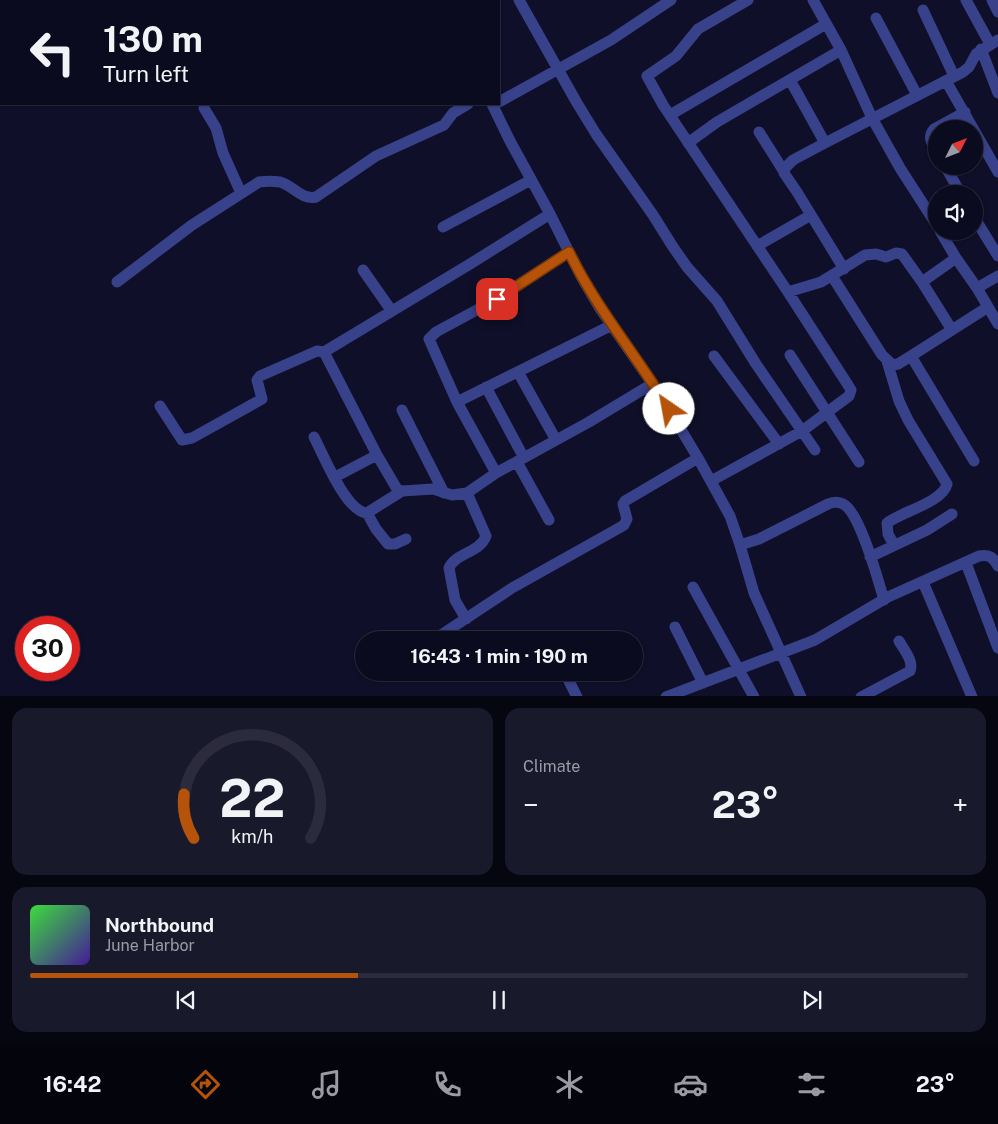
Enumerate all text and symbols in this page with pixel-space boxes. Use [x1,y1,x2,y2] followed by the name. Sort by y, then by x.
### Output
[103,19,203,60] text: 130 m
[20,20,85,85] icon: left
[103,61,189,87] text: Turn left
[928,120,982,175] north arrow
[928,120,983,240] map controls
[928,185,983,240] button: sound
[476,278,518,320] pin
[483,285,511,313] icon: arrive
[642,382,694,434] position arrow
[15,616,80,681] speed limit sign: 30
[410,645,588,667] text: 16:43 · 1 min · 190 m
[523,757,580,776] text: Climate
[219,768,286,829] text: 22
[712,782,779,827] text: 23°
[523,788,539,821] text: −
[952,788,968,821] text: +
[231,826,274,847] text: km/h
[105,914,214,936] text: Northbound
[105,936,195,955] text: June Harbor
[172,986,200,1014] icon: previous
[485,986,513,1014] icon: pause
[798,986,826,1014] icon: next
[188,1067,223,1102] icon: directions
[309,1067,344,1102] icon: music
[430,1067,465,1102] icon: phone
[552,1067,587,1102] icon: climate
[673,1067,708,1102] icon: car
[794,1067,829,1102] icon: filters
[43,1071,101,1097] text: 16:42
[916,1071,955,1097] text: 23°

